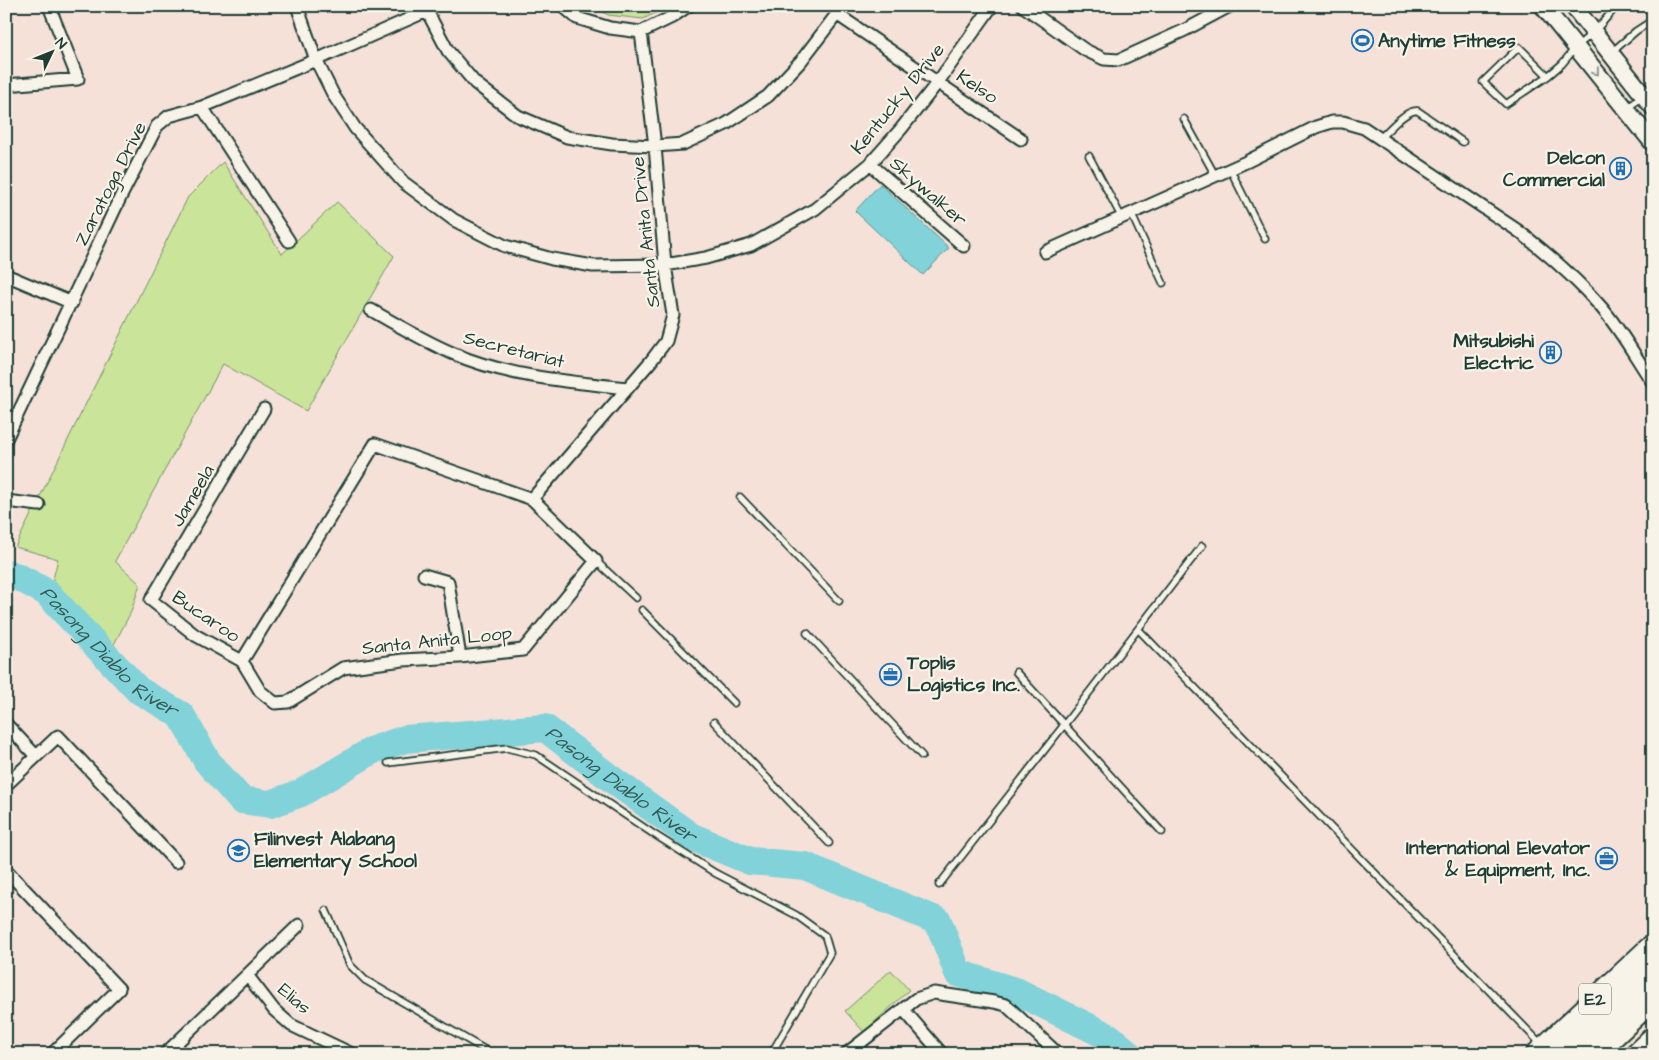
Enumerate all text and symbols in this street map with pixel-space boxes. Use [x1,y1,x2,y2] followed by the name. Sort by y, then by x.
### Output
[28,28,78,78] north arrow
[1378,28,1516,56] place label: Anytime Fitness
[1350,29,1374,53] sports icon: Anytime Fitness
[50,34,71,54] text: N
[845,38,952,161] street label: Kentucky Drive
[951,63,1003,111] street label: Kelso
[1590,66,1599,75] one-way arrow
[68,117,155,251] street label: Zaratoga Drive
[1503,145,1605,194] place label: Delcon Commercial
[883,151,973,234] street label: Skywalker
[625,155,667,309] street label: Santa Anita Drive
[1609,157,1633,181] building icon: Delcon Commercial
[461,324,568,376] street label: Secretariat
[1453,328,1534,377] place label: Mitsubishi Electric
[1538,340,1562,364] building icon: Mitsubishi Electric
[164,460,222,532] street label: Jameela
[33,580,185,725] water label: Pasong Diablo River
[167,584,246,650] street label: Bucaroo
[361,620,514,662] street label: Santa Anita Loop
[906,650,1020,700] place label: Toplis Logistics Inc.
[879,662,903,686] office icon: Toplis Logistics Inc.
[539,719,704,851] water label: Pasong Diablo River
[254,826,417,876] place label: Filinvest Alabang Elementary School
[1406,835,1591,884] place label: International Elevator & Equipment, Inc.
[226,838,250,862] school or university icon: Filinvest Alabang Elementary School
[1594,847,1618,871] office icon: International Elevator & Equipment, Inc.
[271,977,317,1021] street label: Elias
[1579,984,1611,1014] road number: E2

